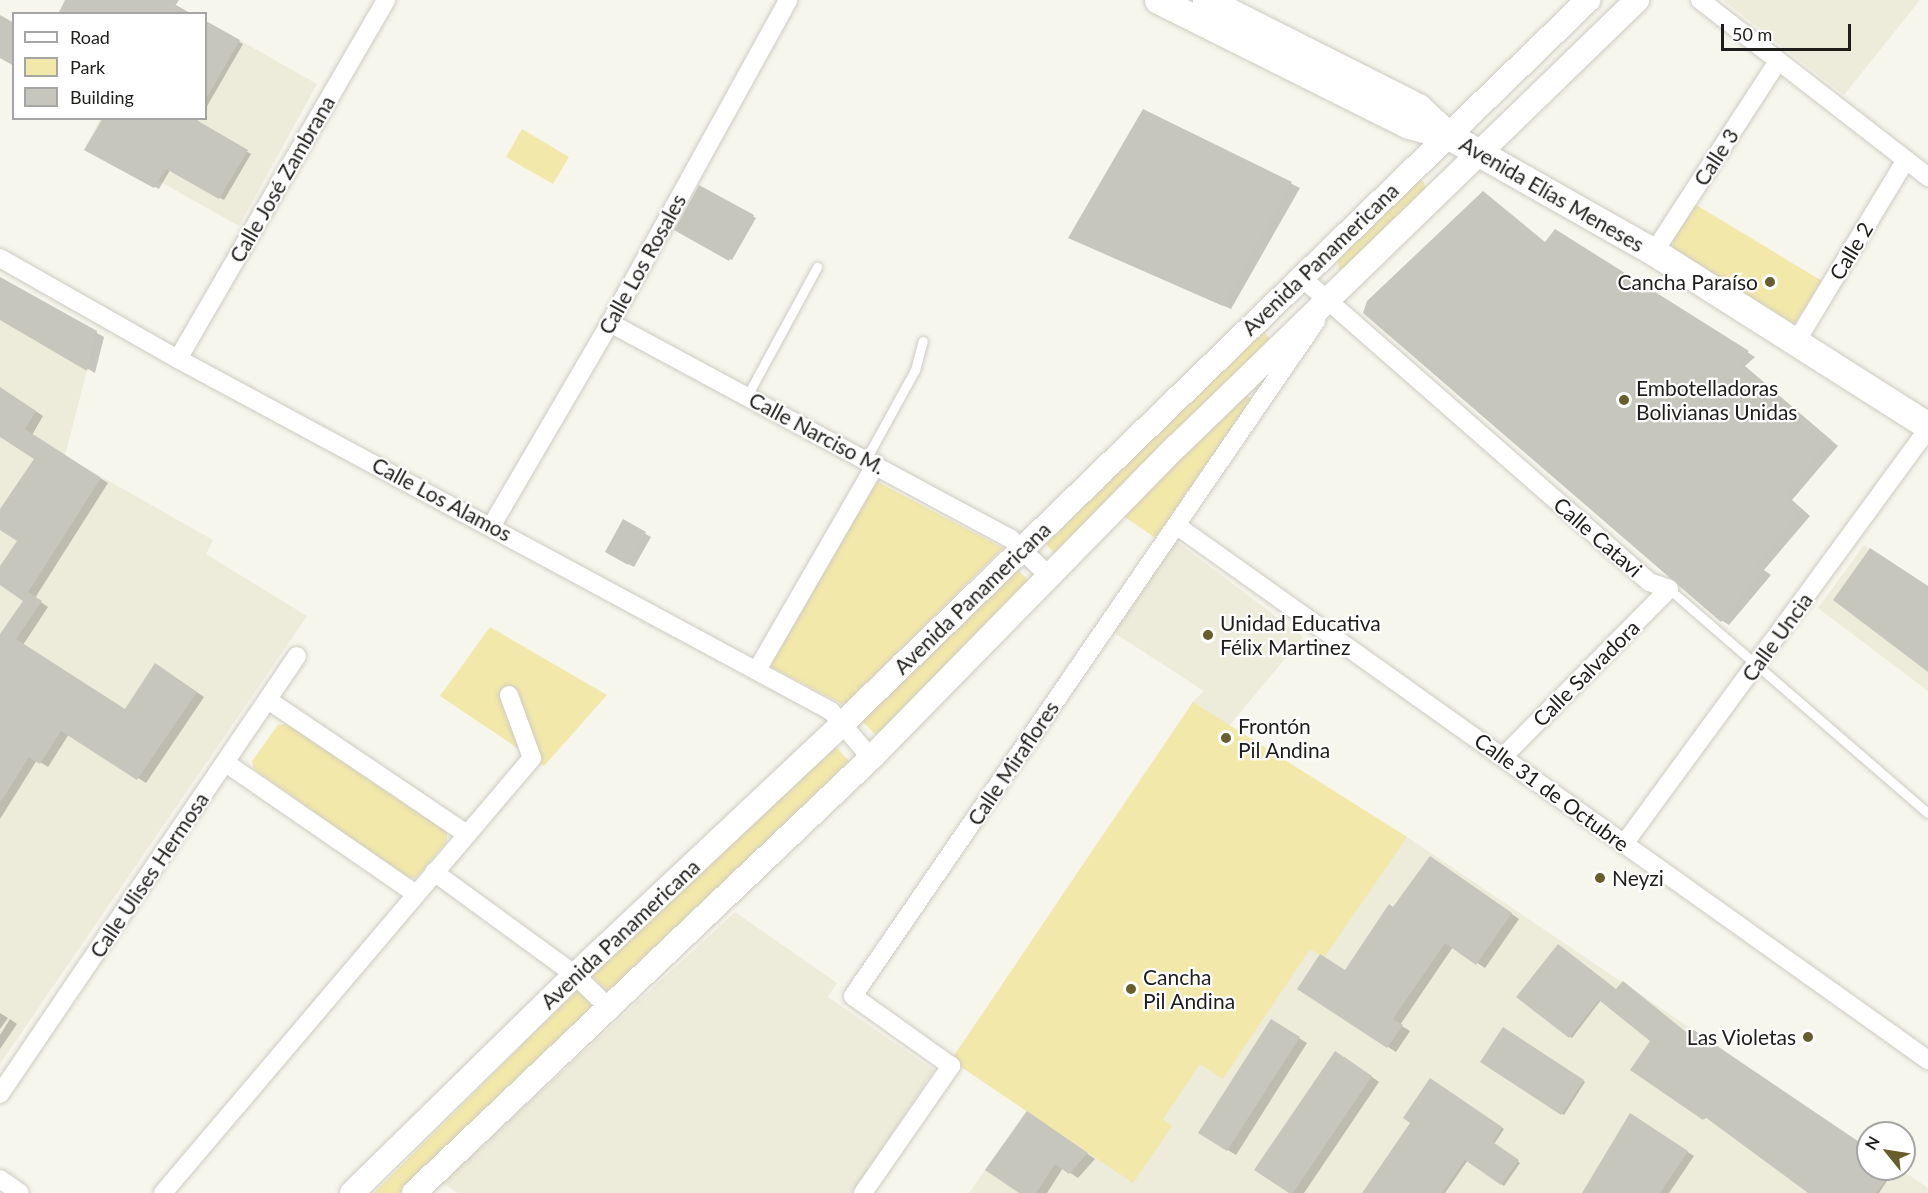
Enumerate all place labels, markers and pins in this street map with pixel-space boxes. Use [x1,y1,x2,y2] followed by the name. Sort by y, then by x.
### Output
[1618,269,1758,295] place label: Cancha Paraíso
[1763,275,1777,289] marker: Cancha Paraíso
[1636,375,1797,425] place label: Embotelladoras Bolivianas Unidas
[1617,393,1631,407] marker: Embotelladoras Bolivianas Unidas
[1220,610,1381,660] place label: Unidad Educativa Félix Martinez
[1201,628,1215,642] marker: Unidad Educativa Félix Martinez
[1238,713,1331,763] place label: Frontón Pil Andina
[1219,731,1233,745] marker: Frontón Pil Andina
[1612,865,1664,891] place label: Neyzi
[1593,871,1607,885] marker: Neyzi
[1143,964,1236,1014] place label: Cancha Pil Andina
[1124,982,1138,996] marker: Cancha Pil Andina
[1686,1024,1796,1050] place label: Las Violetas
[1801,1030,1815,1044] marker: Las Violetas

